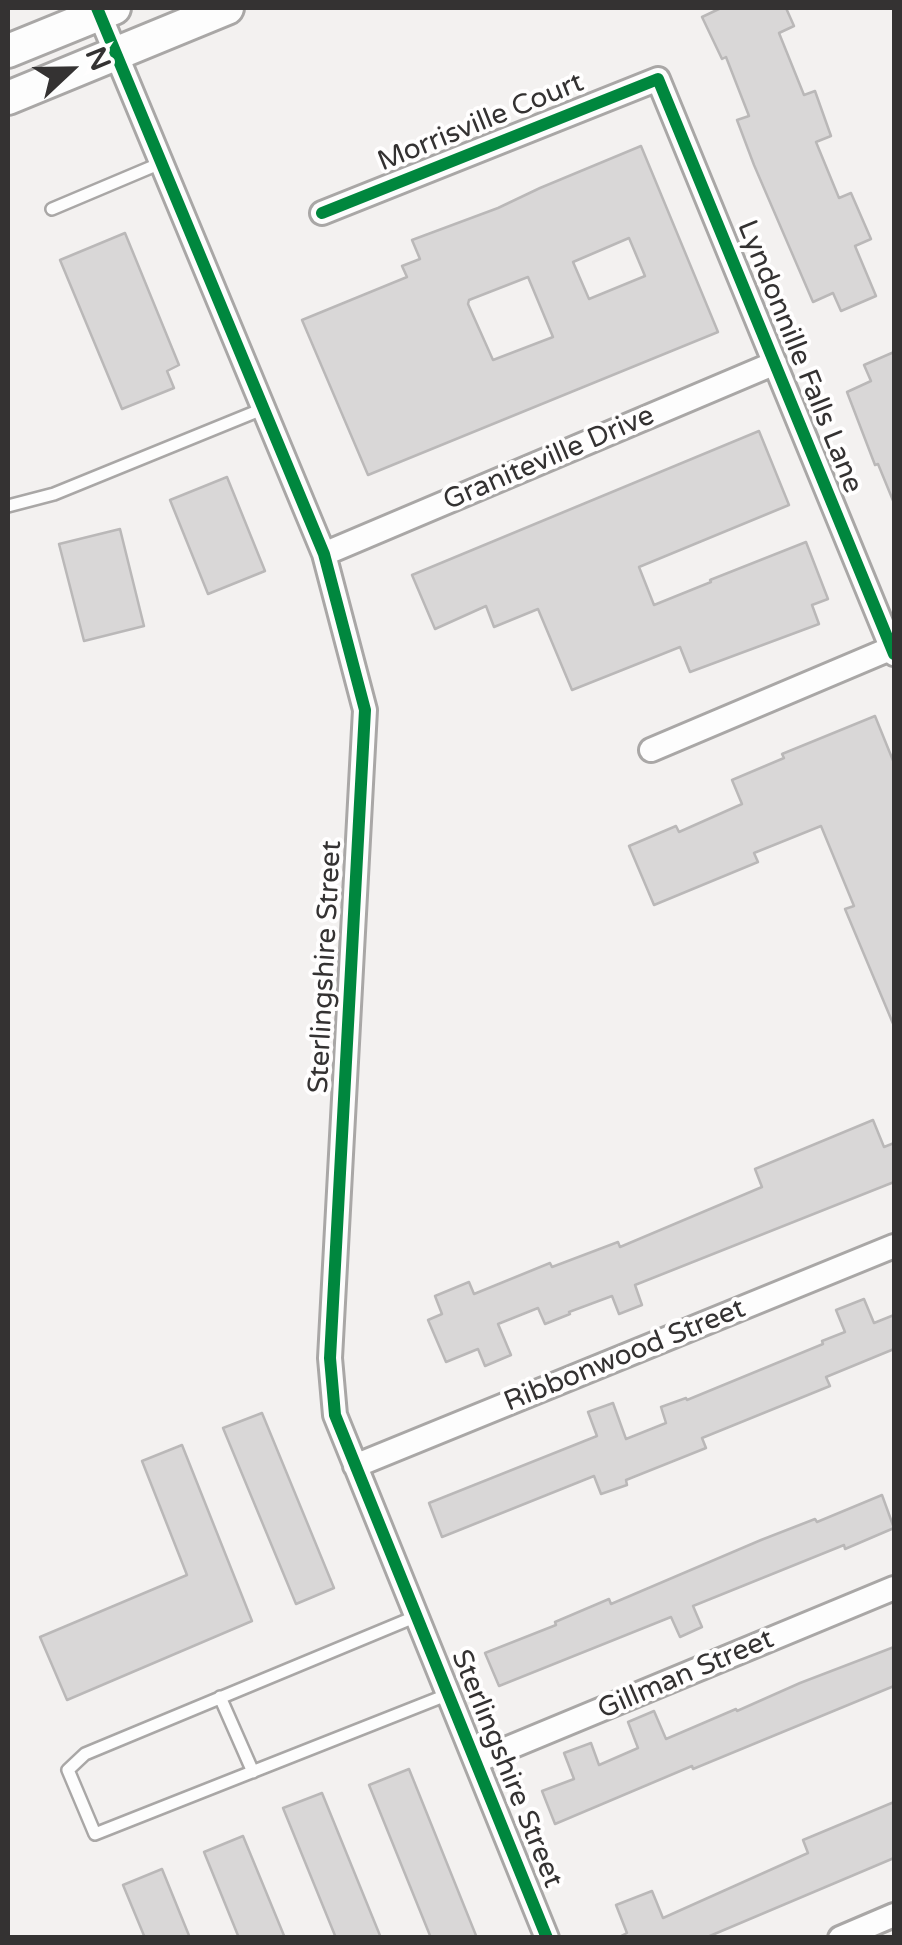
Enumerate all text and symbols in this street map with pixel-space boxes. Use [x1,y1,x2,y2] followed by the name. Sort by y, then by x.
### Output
[20,20,120,120] north arrow
[78,42,118,76] text: N
[373,66,589,180] street label: Morrisville Court
[729,216,869,498] street label: Lyndonnille Falls Lane
[439,399,659,519] street label: Graniteville Drive
[303,840,349,1094] street label: Sterlingshire Street
[500,1292,750,1420] street label: Ribbonwood Street
[593,1623,779,1727] street label: Gillman Street
[443,1645,569,1893] street label: Sterlingshire Street

